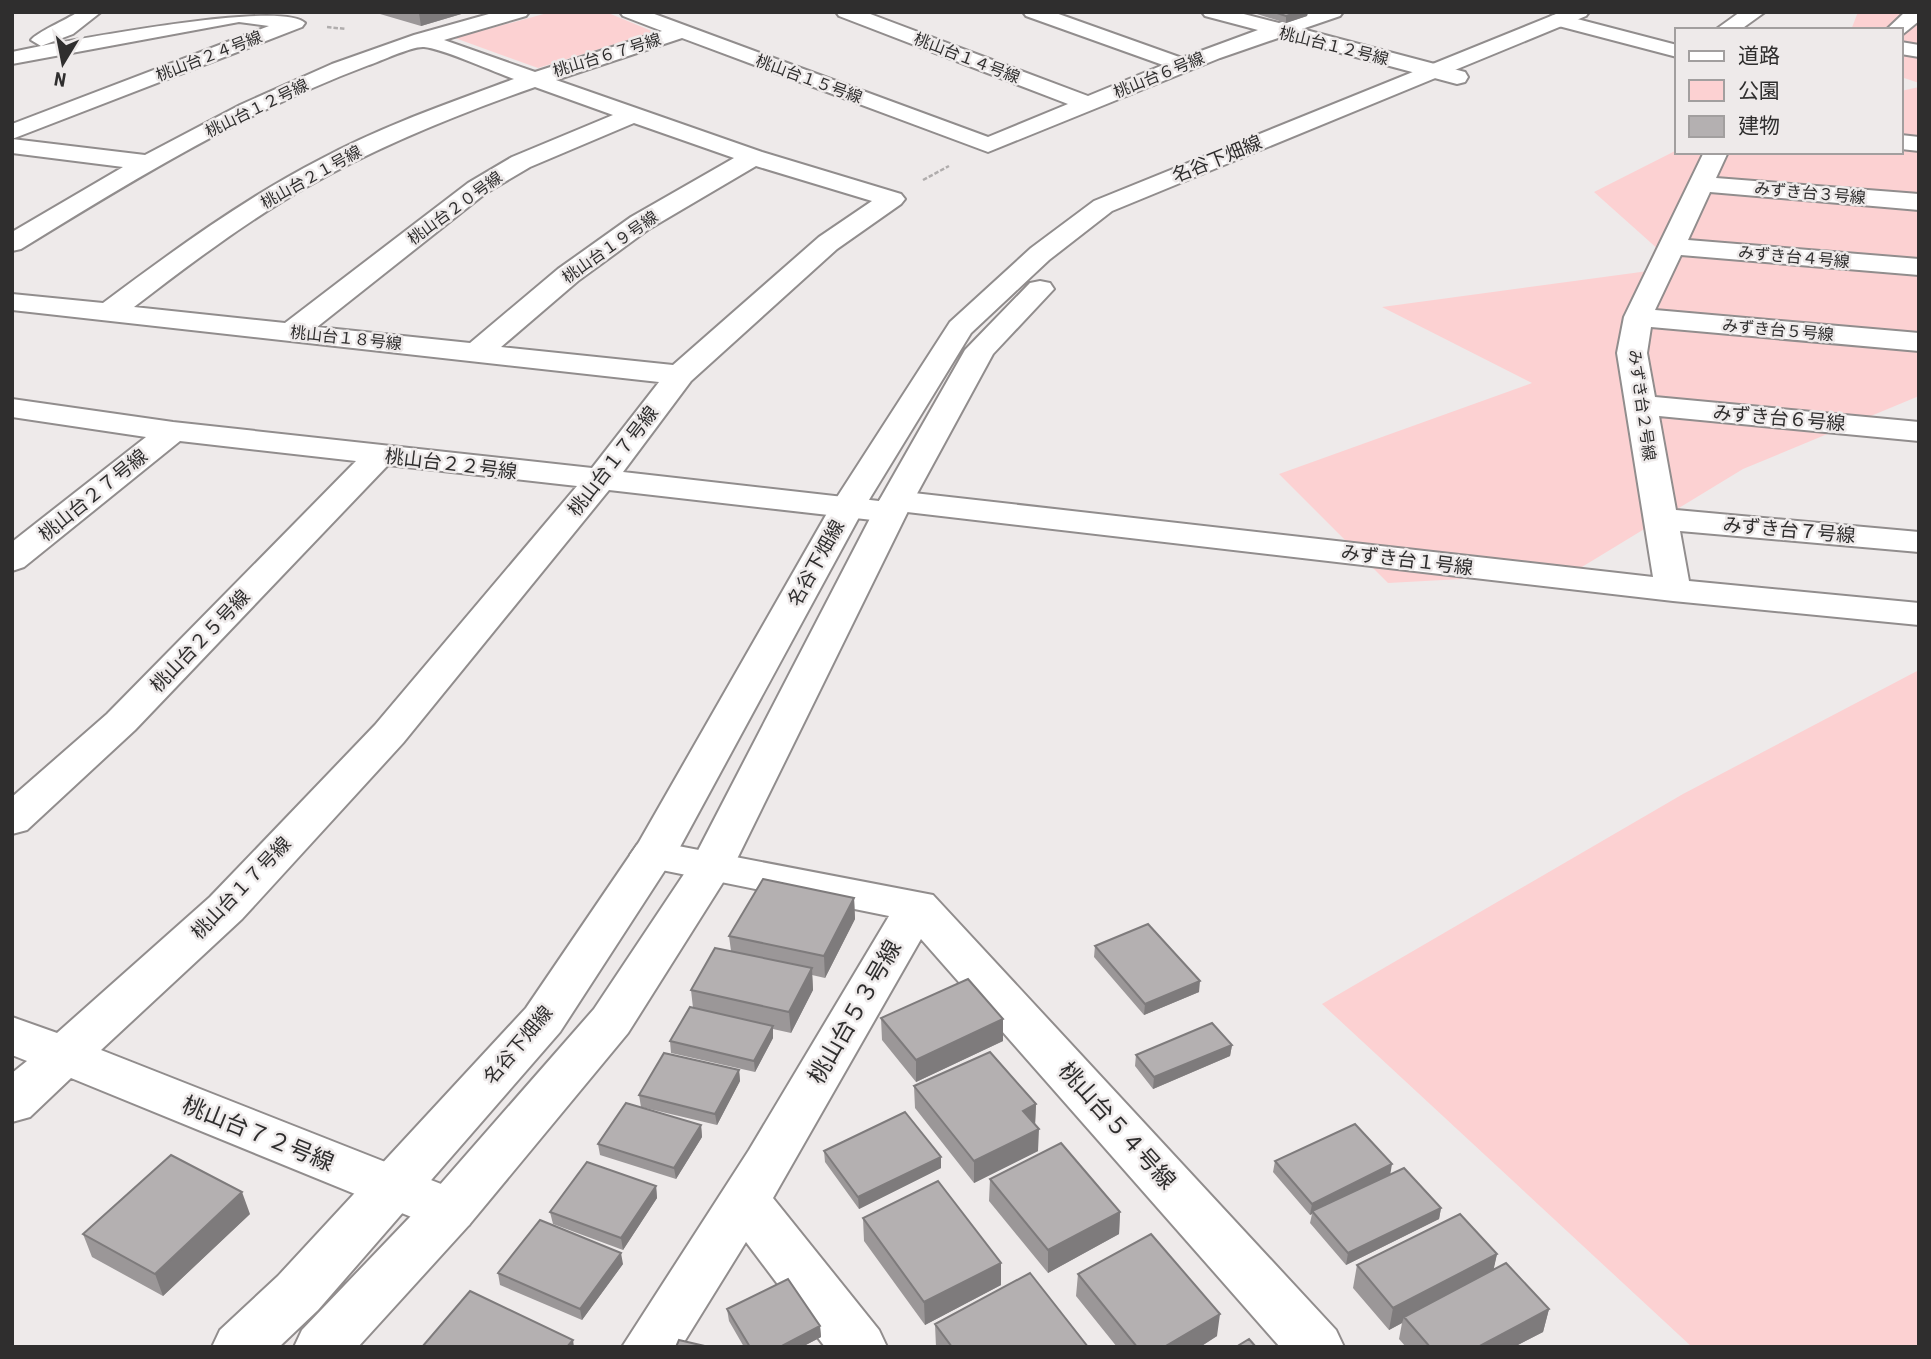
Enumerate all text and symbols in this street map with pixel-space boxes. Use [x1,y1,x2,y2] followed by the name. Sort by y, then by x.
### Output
[1277,23,1391,69] street label: 桃山台１２号線
[153,27,265,85] street label: 桃山台２４号線
[28,28,98,98] north arrow
[1675,28,1903,154] legend
[911,29,1023,87] street label: 桃山台１４号線
[551,30,663,80] street label: 桃山台６７号線
[1738,44,1780,68] text: 道路
[1111,48,1207,102] street label: 桃山台６号線
[753,51,865,107] street label: 桃山台１５号線
[52,67,68,92] text: N
[202,75,312,141] street label: 桃山台１２号線
[1738,79,1780,103] text: 公園
[1738,114,1780,138] text: 建物
[1169,131,1265,187] street label: 名谷下畑線
[257,142,365,212] street label: 桃山台２１号線
[404,167,506,249] street label: 桃山台２０号線
[1753,179,1867,207] street label: みずき台３号線
[559,207,661,287] street label: 桃山台１９号線
[1737,243,1851,271] street label: みずき台４号線
[1721,316,1835,344] street label: みずき台５号線
[289,323,403,353] street label: 桃山台１８号線
[1625,348,1659,462] street label: みずき台２号線
[1712,401,1846,435] street label: みずき台６号線
[563,402,663,520] street label: 桃山台１７号線
[34,444,152,546] street label: 桃山台２７号線
[384,444,518,484] street label: 桃山台２２号線
[1722,513,1856,547] street label: みずき台７号線
[783,516,849,610] street label: 名谷下畑線
[1340,540,1474,580] street label: みずき台１号線
[146,585,254,697] street label: 桃山台２５号線
[187,832,295,944] street label: 桃山台１７号線
[803,936,907,1088] street label: 桃山台５３号線
[479,1001,557,1089] street label: 名谷下畑線
[1053,1057,1181,1195] street label: 桃山台５４号線
[178,1091,338,1177] street label: 桃山台７２号線

